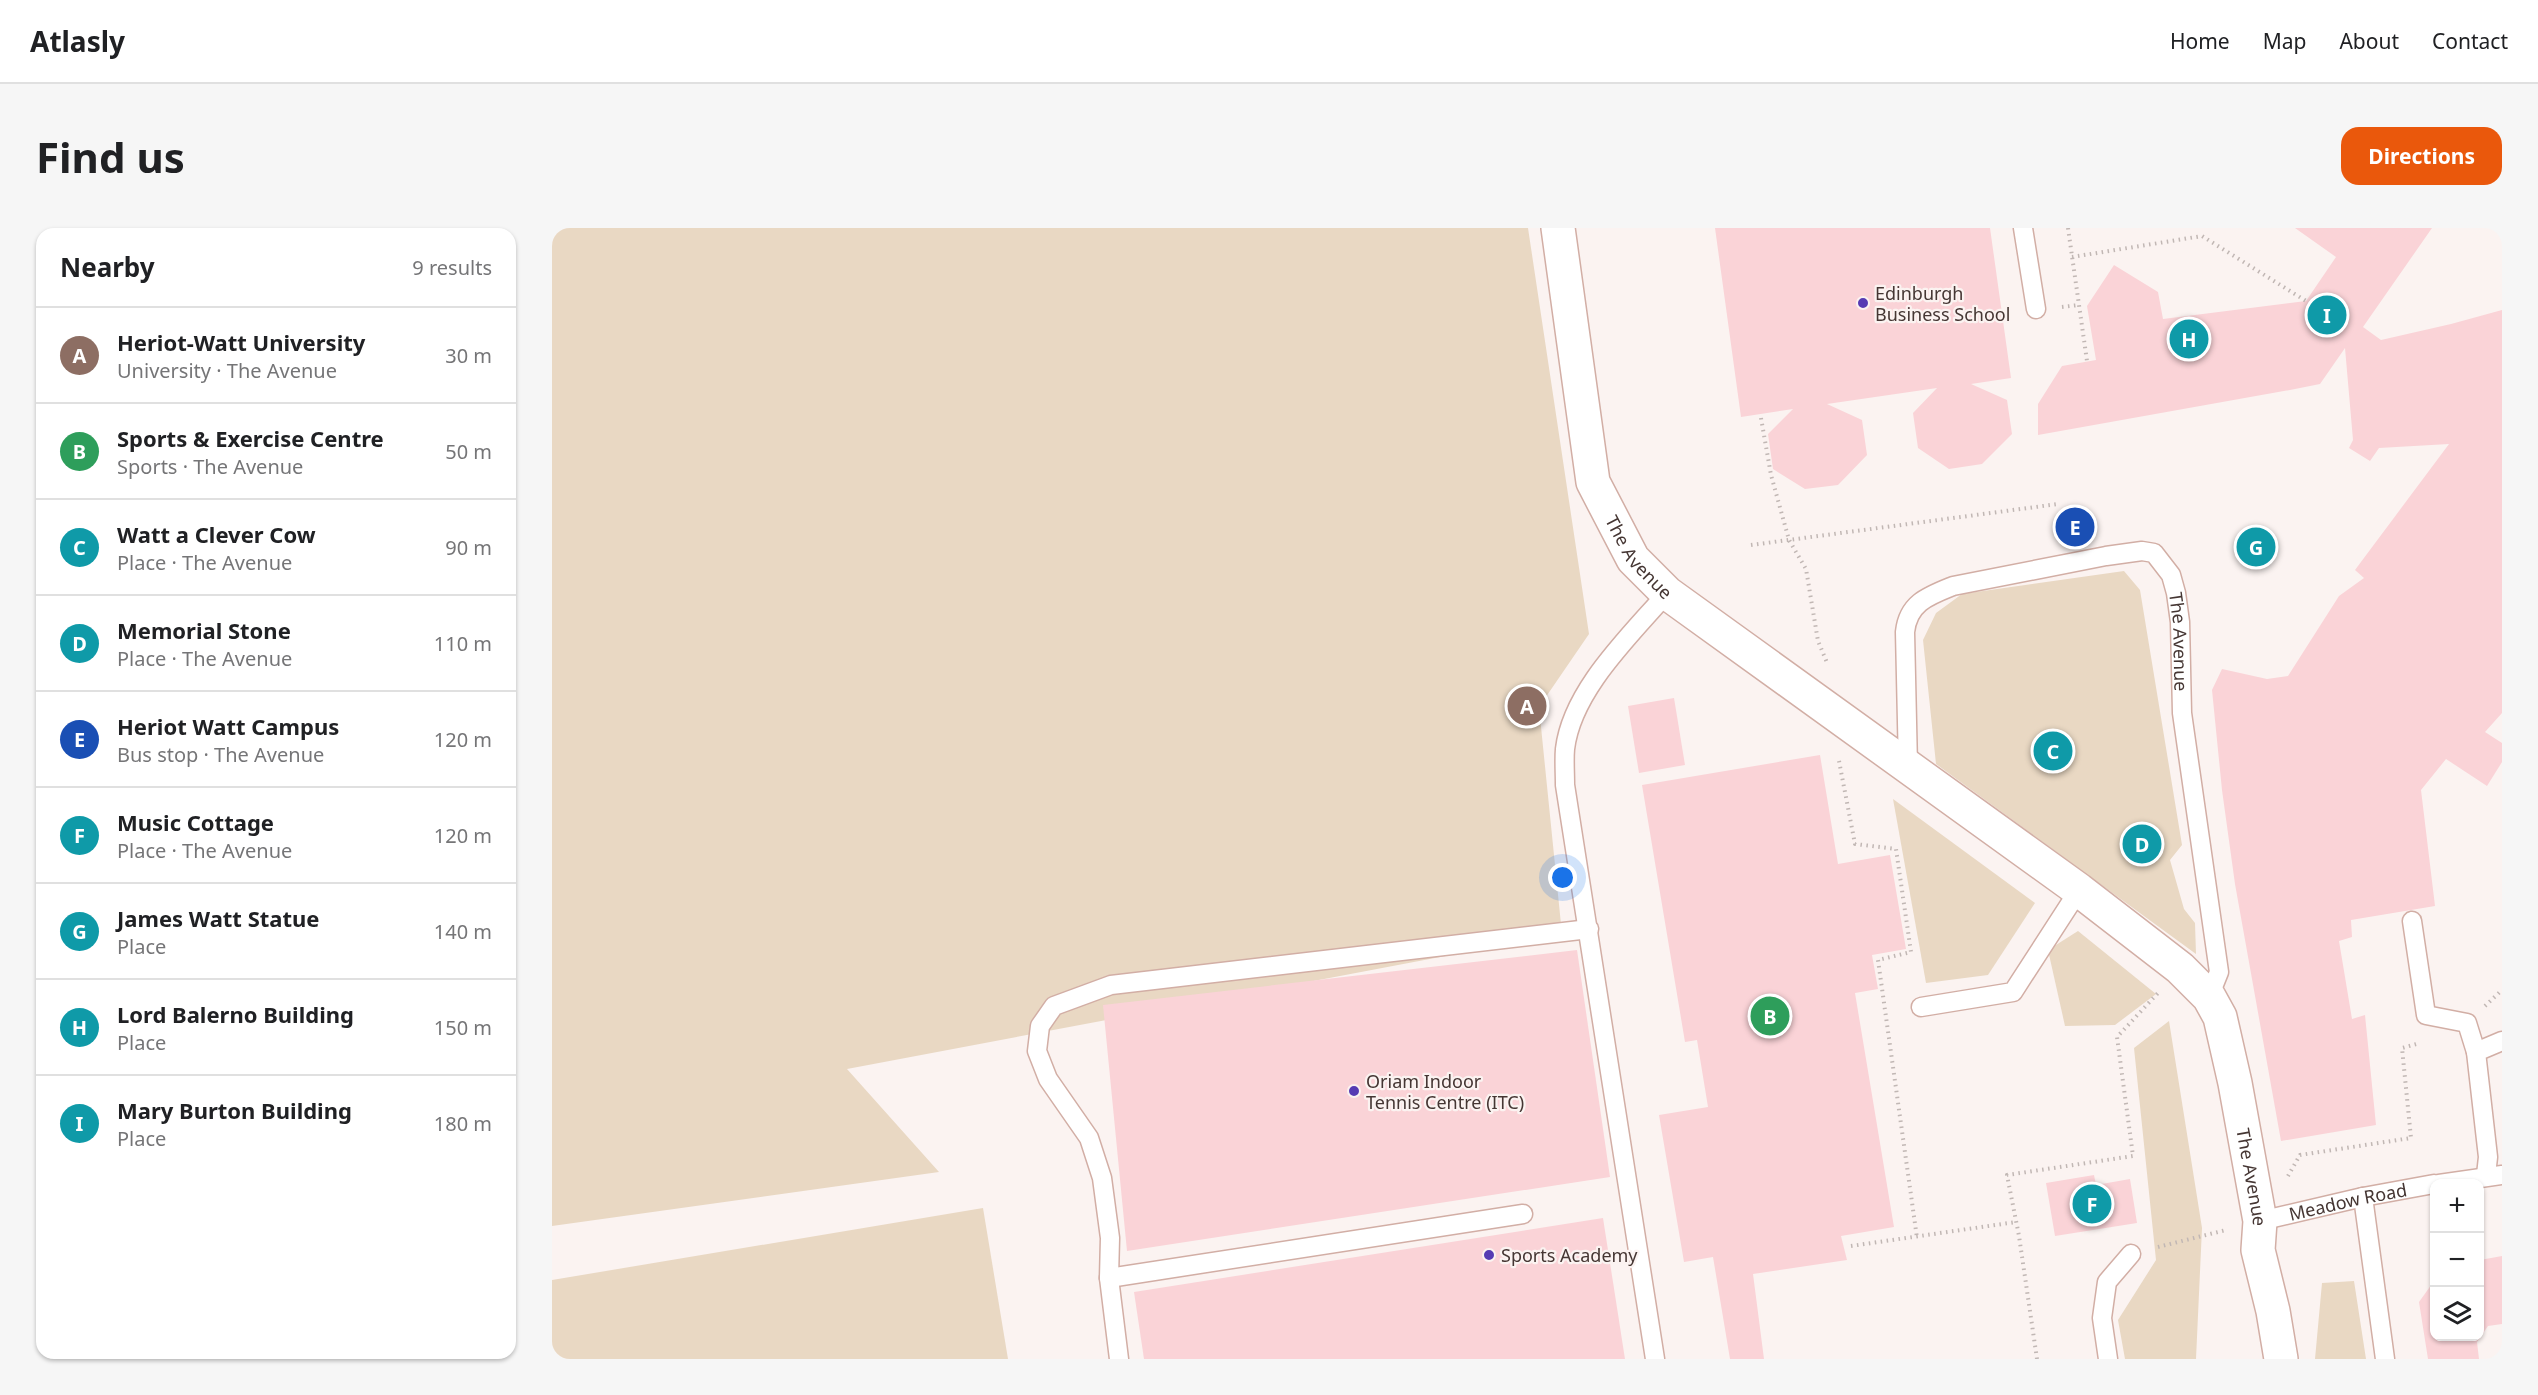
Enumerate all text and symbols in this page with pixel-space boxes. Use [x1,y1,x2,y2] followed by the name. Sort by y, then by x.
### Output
[30,22,125,60] text: Atlasly
[2170,27,2230,55] text: Home
[2263,27,2306,55] text: Map
[2339,27,2399,55] text: About
[2432,27,2508,55] text: Contact
[2341,127,2502,185] button: Directions
[36,128,185,185] text: Find us
[60,249,155,285] text: Nearby
[412,254,492,281] text: 9 results
[1875,281,2010,326] place label: Edinburgh Business School
[2308,292,2346,338] pin: I
[1856,296,1870,310] marker: Edinburgh Business School
[2170,316,2208,362] pin: H
[117,327,365,357] text: Heriot-Watt University
[73,342,86,369] text: A
[445,342,492,369] text: 30 m
[117,357,337,384] text: University · The Avenue
[117,423,384,453] text: Sports & Exercise Centre
[73,438,86,465] text: B
[445,438,492,465] text: 50 m
[117,453,303,480] text: Sports · The Avenue
[2056,504,2095,550] pin: E
[1600,511,1678,604] street label: The Avenue
[117,519,316,549] text: Watt a Clever Cow
[2236,524,2276,570] pin: G
[73,534,86,561] text: C
[445,534,492,561] text: 90 m
[117,549,292,576] text: Place · The Avenue
[2164,591,2194,692] street label: The Avenue
[117,615,291,645] text: Memorial Stone
[72,630,87,657] text: D
[434,630,492,657] text: 110 m
[117,645,292,672] text: Place · The Avenue
[1508,684,1546,728] pin: A
[117,711,339,741] text: Heriot Watt Campus
[74,726,85,753] text: E
[434,726,492,753] text: 120 m
[2034,728,2072,774] pin: C
[117,741,324,768] text: Bus stop · The Avenue
[117,807,274,837] text: Music Cottage
[74,822,85,849] text: F
[434,822,492,849] text: 120 m
[2122,822,2162,866] pin: D
[117,837,292,864] text: Place · The Avenue
[1548,863,1577,892] your location
[117,903,319,933] text: James Watt Statue
[72,918,87,945] text: G
[434,918,492,945] text: 140 m
[117,933,166,960] text: Place
[1750,994,1790,1038] pin: B
[117,999,354,1029] text: Lord Balerno Building
[72,1014,87,1041] text: H
[434,1014,492,1041] text: 150 m
[117,1029,166,1056] text: Place
[1366,1069,1524,1114] place label: Oriam Indoor Tennis Centre (ITC)
[1347,1084,1361,1098] marker: Oriam Indoor Tennis Centre (ITC)
[117,1095,352,1125] text: Mary Burton Building
[76,1110,83,1137] text: I
[434,1110,492,1137] text: 180 m
[117,1125,166,1152] text: Place
[2231,1126,2272,1227] street label: The Avenue
[2286,1177,2409,1226] street label: Meadow Road
[2430,1179,2484,1341] map controls
[2430,1179,2484,1233] button: +
[2072,1182,2112,1226] pin: F
[2430,1233,2484,1287] button: −
[1501,1243,1638,1267] place label: Sports Academy
[1482,1248,1496,1262] marker: Sports Academy
[2430,1287,2484,1341] button: layers

